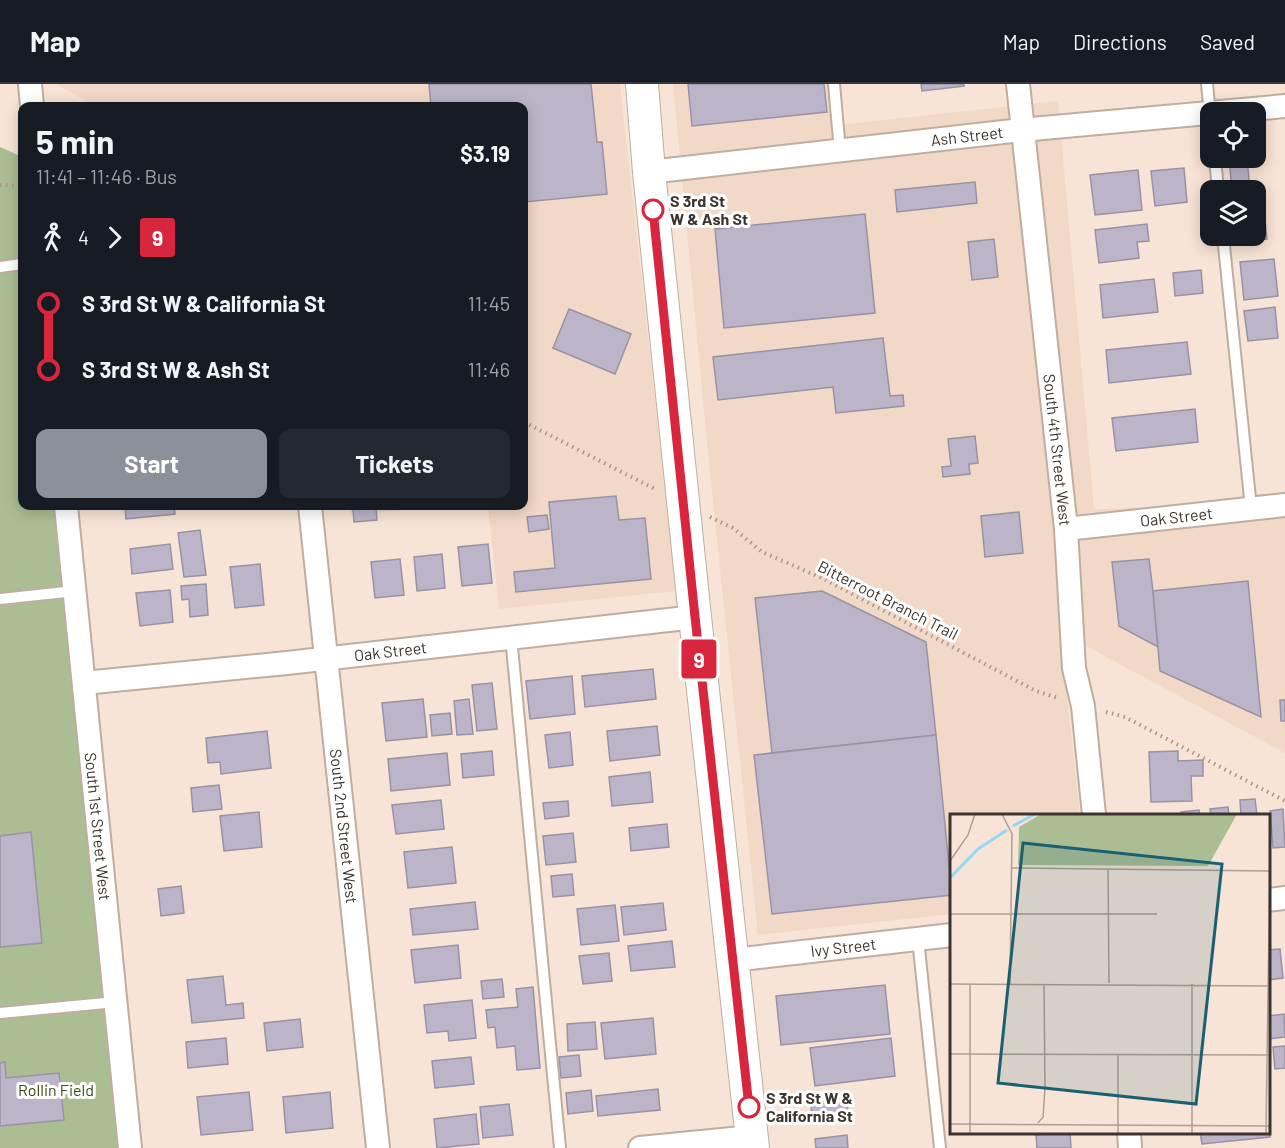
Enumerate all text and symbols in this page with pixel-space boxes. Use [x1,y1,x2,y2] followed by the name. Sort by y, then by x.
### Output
[30,24,81,58] text: Map
[1003,29,1040,54] text: Map
[1073,29,1167,54] text: Directions
[1200,29,1255,54] text: Saved
[1200,102,1266,246] map controls
[1200,102,1266,168] button: locate
[36,121,114,161] text: 5 min
[930,122,1004,149] street label: Ash Street
[460,140,510,166] text: $3.19
[36,164,177,188] text: 11:41 – 11:46 · Bus
[1200,180,1266,246] button: layers
[670,191,748,228] place label: S 3rd St W & Ash St
[642,199,664,221] marker: S 3rd St W & Ash St
[36,221,69,254] icon: walk
[98,221,131,254] icon: forward
[78,225,89,249] text: 4
[152,225,163,250] text: 9
[82,290,325,316] text: S 3rd St W & California St
[468,291,510,315] text: 11:45
[82,356,270,382] text: S 3rd St W & Ash St
[468,357,510,381] text: 11:46
[1040,373,1076,527] street label: South 4th Street West
[36,429,267,498] button: Start
[279,429,510,498] button: Tickets
[1139,503,1214,530] street label: Oak Street
[815,556,961,643] street label: Bitterroot Branch Trail
[353,637,428,664] street label: Oak Street
[680,640,718,678] line badge: 9
[693,647,705,672] text: 9
[327,748,362,904] street label: South 2nd Street West
[82,751,115,901] street label: South 1st Street West
[950,814,1270,1133] inset map
[809,934,877,960] street label: Ivy Street
[18,1080,94,1099] park label: Rollin Field
[766,1088,853,1125] place label: S 3rd St W & California St
[738,1096,760,1118] marker: S 3rd St W & California St

